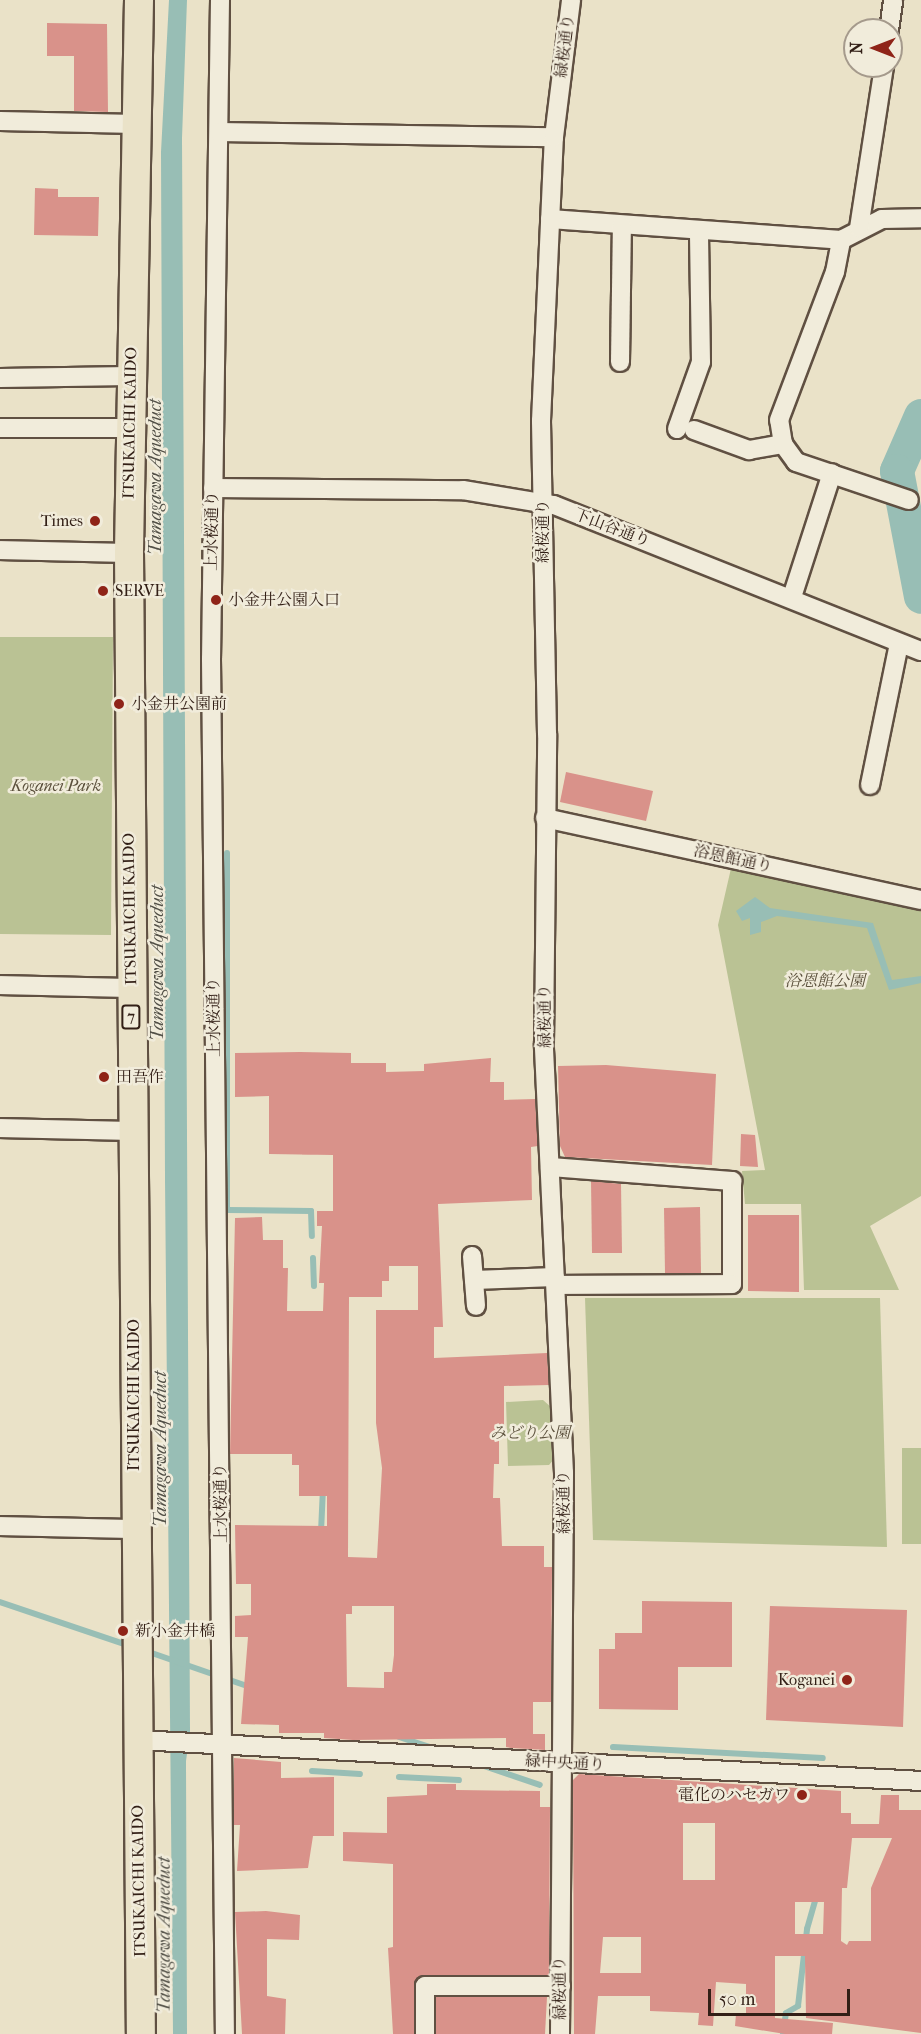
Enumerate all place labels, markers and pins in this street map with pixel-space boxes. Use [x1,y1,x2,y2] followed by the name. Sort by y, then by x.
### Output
[41,511,83,531] place label: Times
[88,514,102,528] marker: Times
[115,581,164,601] place label: SERVE
[96,584,110,598] marker: SERVE
[228,590,340,610] place label: 小金井公園入口
[209,593,223,607] marker: 小金井公園入口
[131,694,227,714] place label: 小金井公園前
[112,697,126,711] marker: 小金井公園前
[116,1067,164,1087] place label: 田吾作
[97,1070,111,1084] marker: 田吾作
[135,1621,215,1641] place label: 新小金井橋
[116,1624,130,1638] marker: 新小金井橋
[778,1670,835,1690] place label: Koganei
[840,1673,854,1687] marker: Koganei
[678,1785,790,1805] place label: 電化のハセガワ
[795,1788,809,1802] marker: 電化のハセガワ

